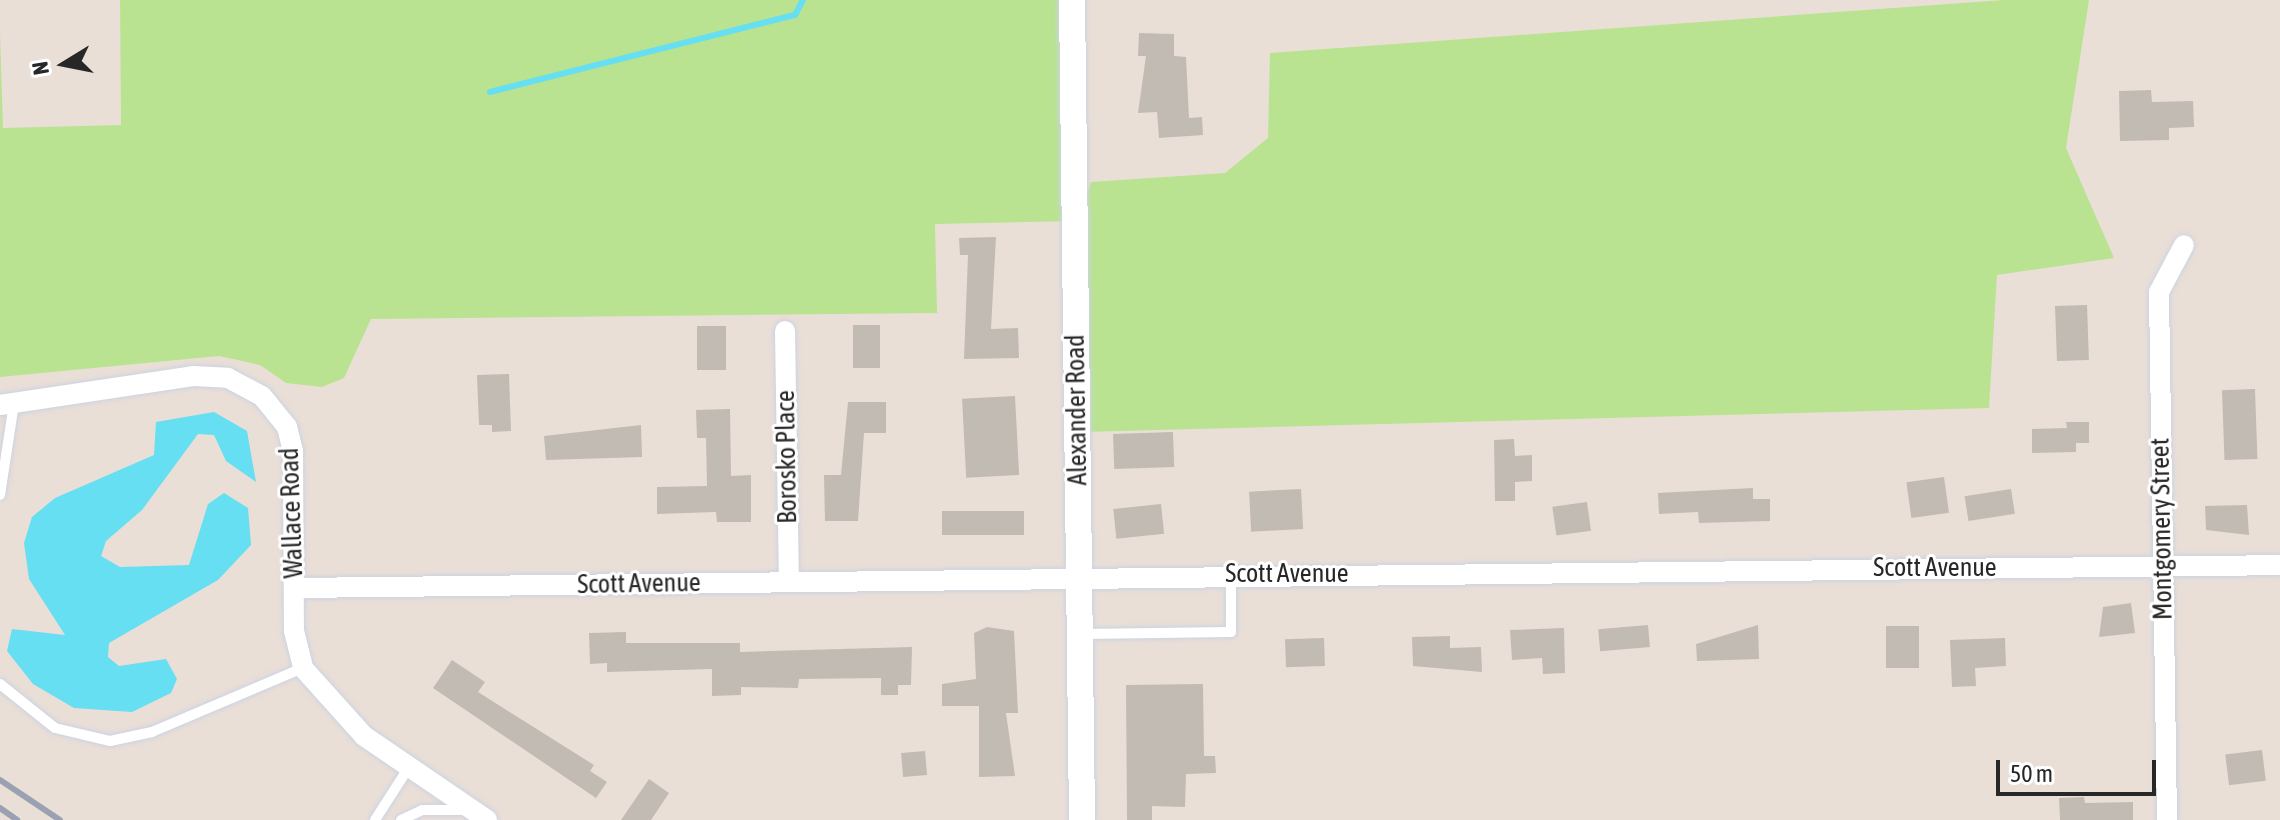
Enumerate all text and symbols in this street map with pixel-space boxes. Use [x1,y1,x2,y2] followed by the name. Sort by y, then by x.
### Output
[24,24,104,104] north arrow
[26,60,54,77] text: N
[1060,334,1094,486] street label: Alexander Road
[770,390,804,524] street label: Borosko Place
[2145,438,2179,620] street label: Montgomery Street
[274,447,310,579] street label: Wallace Road
[1873,552,1997,584] street label: Scott Avenue
[1225,558,1349,590] street label: Scott Avenue
[577,567,701,601] street label: Scott Avenue
[2000,744,2160,794] scale bar
[2010,760,2053,787] text: 50 m

